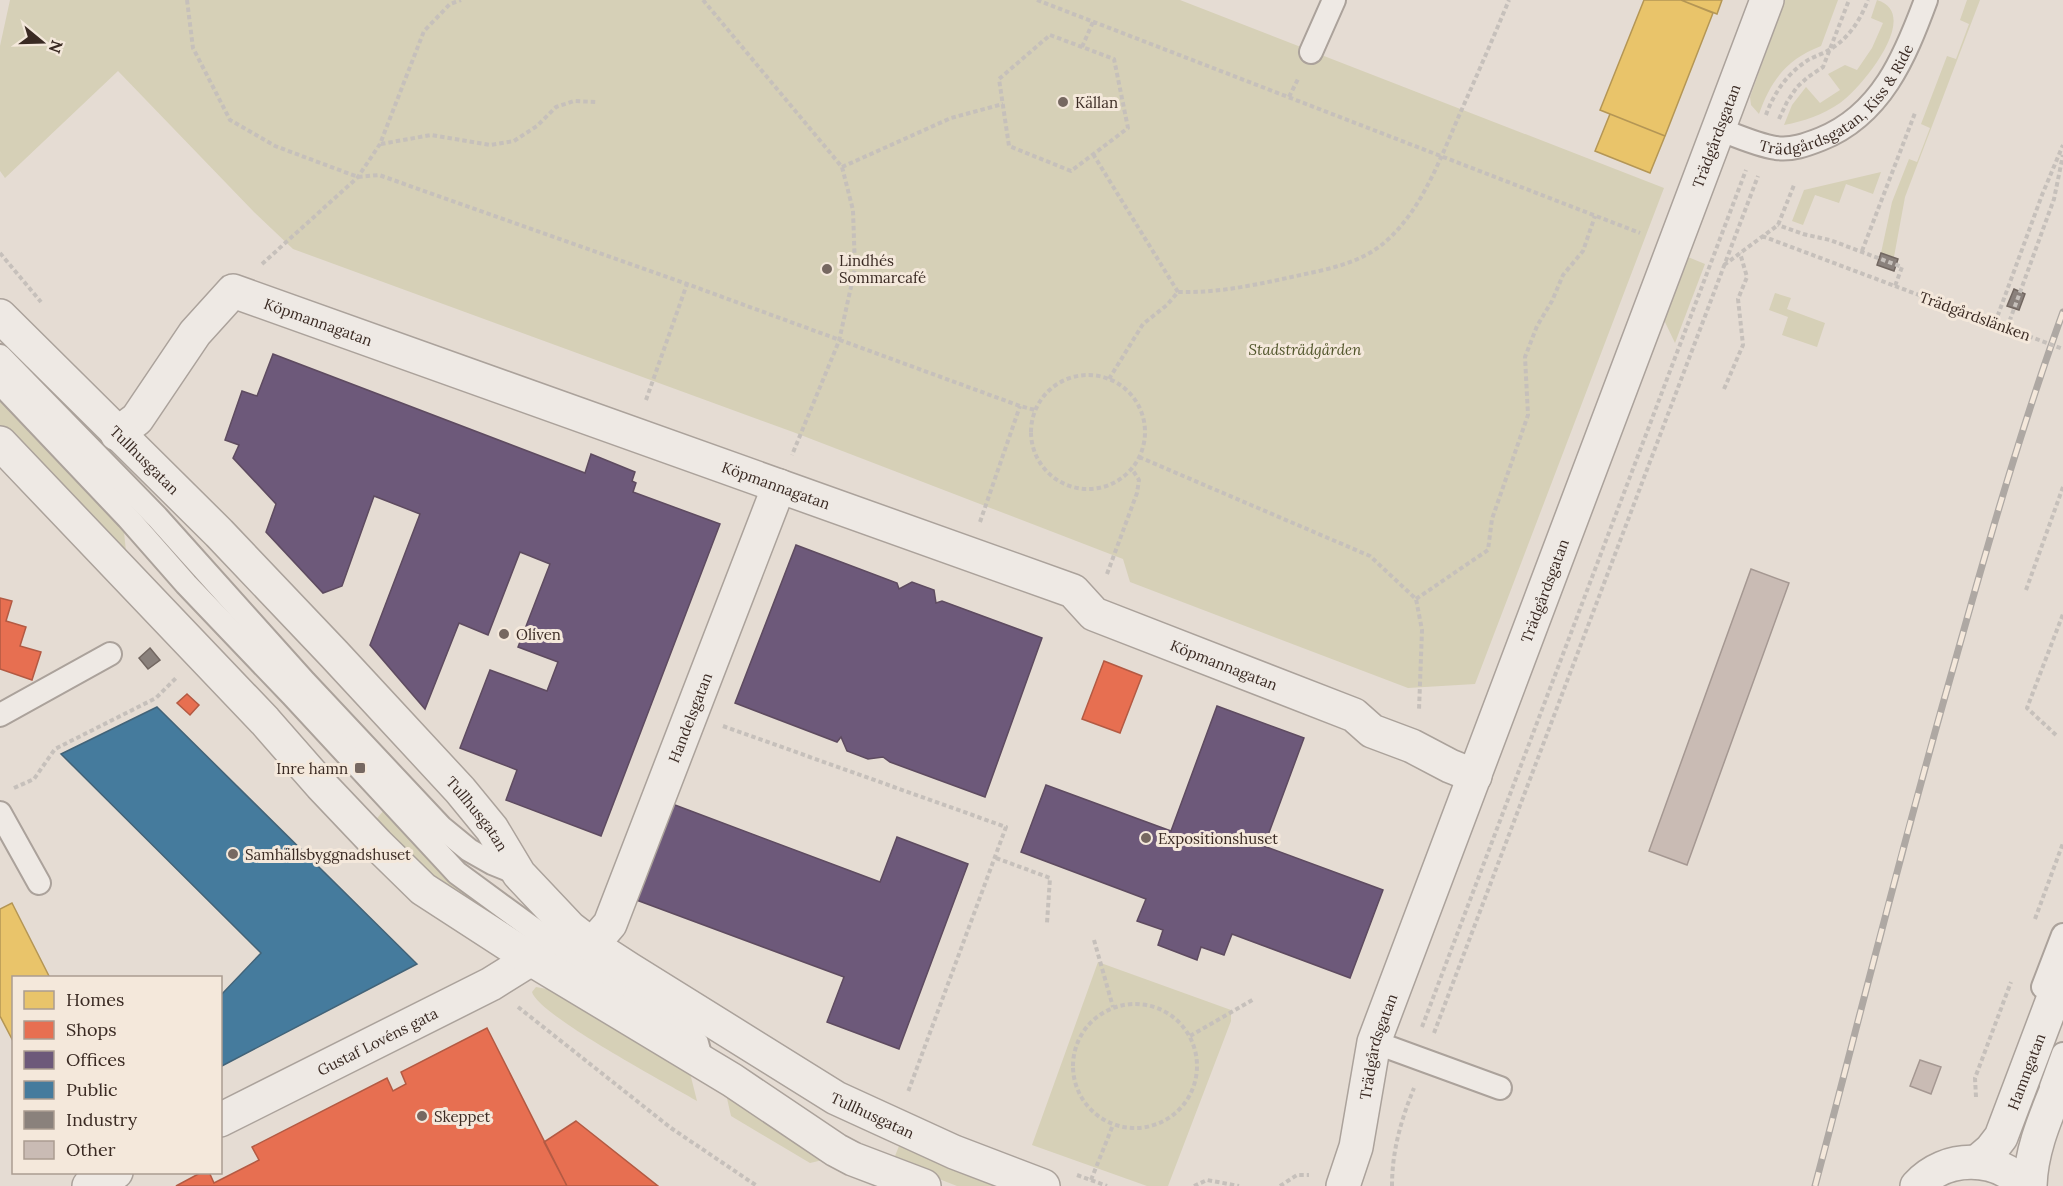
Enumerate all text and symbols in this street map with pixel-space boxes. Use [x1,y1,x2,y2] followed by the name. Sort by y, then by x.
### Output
[12,12,72,72] north arrow
[45,38,68,56] text: N
[1757,41,1917,158] street label: Trädgårdsgatan, Kiss & Ride
[1688,81,1744,191] street label: Trädgårdsgatan
[1075,93,1118,112] place label: Källan
[1056,95,1070,109] marker: Källan
[839,251,926,287] place label: Lindhés Sommarcafé
[820,262,834,276] marker: Lindhés Sommarcafé
[1917,287,2033,345] street label: Trädgårdslänken
[262,293,375,350] street label: Köpmannagatan
[1249,340,1362,359] park label: Stadsträdgården
[106,421,184,498] street label: Tullhusgatan
[719,457,833,513] street label: Köpmannagatan
[1516,536,1572,645] street label: Trädgårdsgatan
[516,625,561,644] place label: Oliven
[497,627,511,641] marker: Oliven
[1168,635,1280,694] street label: Köpmannagatan
[664,670,716,765] street label: Handelsgatan
[276,759,348,778] place label: Inre hamn
[353,761,367,775] marker: Inre hamn
[442,772,512,854] street label: Tullhusgatan
[1158,829,1278,848] place label: Expositionshuset
[1139,831,1153,845] marker: Expositionshuset
[245,845,411,864] place label: Samhällsbyggnadshuset
[226,847,240,861] marker: Samhällsbyggnadshuset
[12,976,222,1174] legend
[66,988,124,1011] text: Homes
[1355,991,1401,1101] street label: Trädgårdsgatan
[314,1003,441,1079] street label: Gustaf Lovéns gata
[66,1018,117,1041] text: Shops
[2003,1030,2049,1112] street label: Hamngatan
[66,1048,125,1071] text: Offices
[66,1078,118,1101] text: Public
[828,1087,918,1142] street label: Tullhusgatan
[434,1107,491,1126] place label: Skeppet
[66,1108,138,1131] text: Industry
[415,1109,429,1123] marker: Skeppet
[66,1138,116,1161] text: Other

